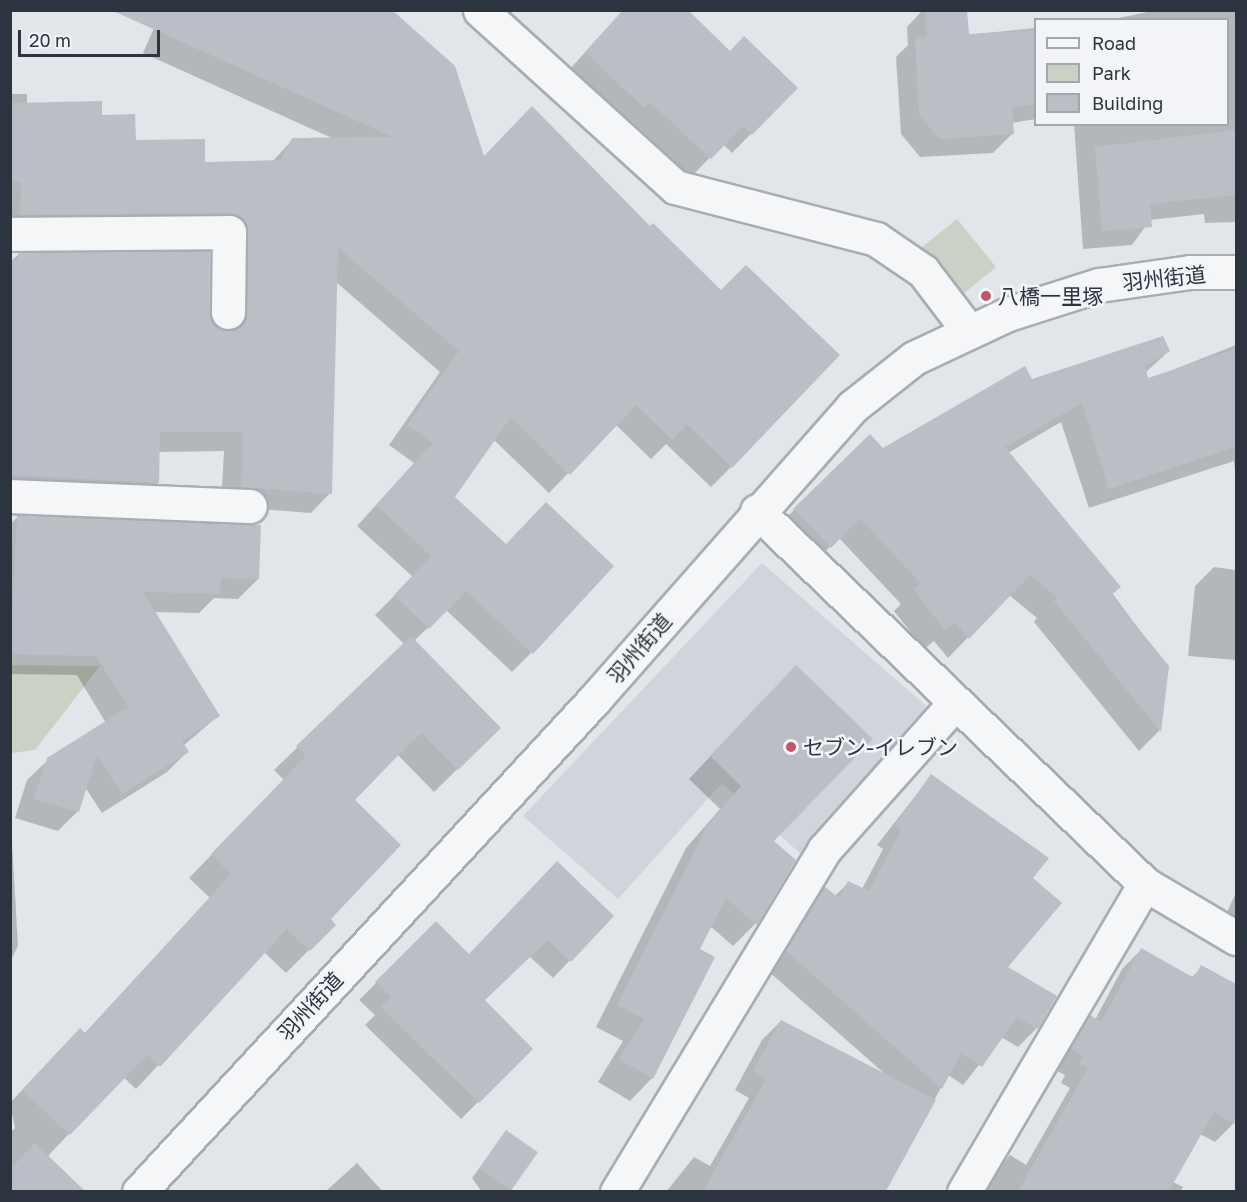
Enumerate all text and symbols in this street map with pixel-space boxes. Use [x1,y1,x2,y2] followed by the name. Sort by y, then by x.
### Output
[21,18,164,56] scale bar
[1034,18,1229,126] legend
[29,29,71,51] text: 20 m
[1092,32,1136,54] text: Road
[1092,62,1131,84] text: Park
[1092,92,1163,114] text: Building
[1121,261,1207,295] street label: 羽州街道
[998,283,1103,309] place label: 八橋一里塚
[979,289,993,303] marker: 八橋一里塚
[602,608,676,688] street label: 羽州街道
[803,734,958,760] place label: セブン-イレブン
[784,740,798,754] marker: セブン-イレブン
[272,967,348,1045] street label: 羽州街道

